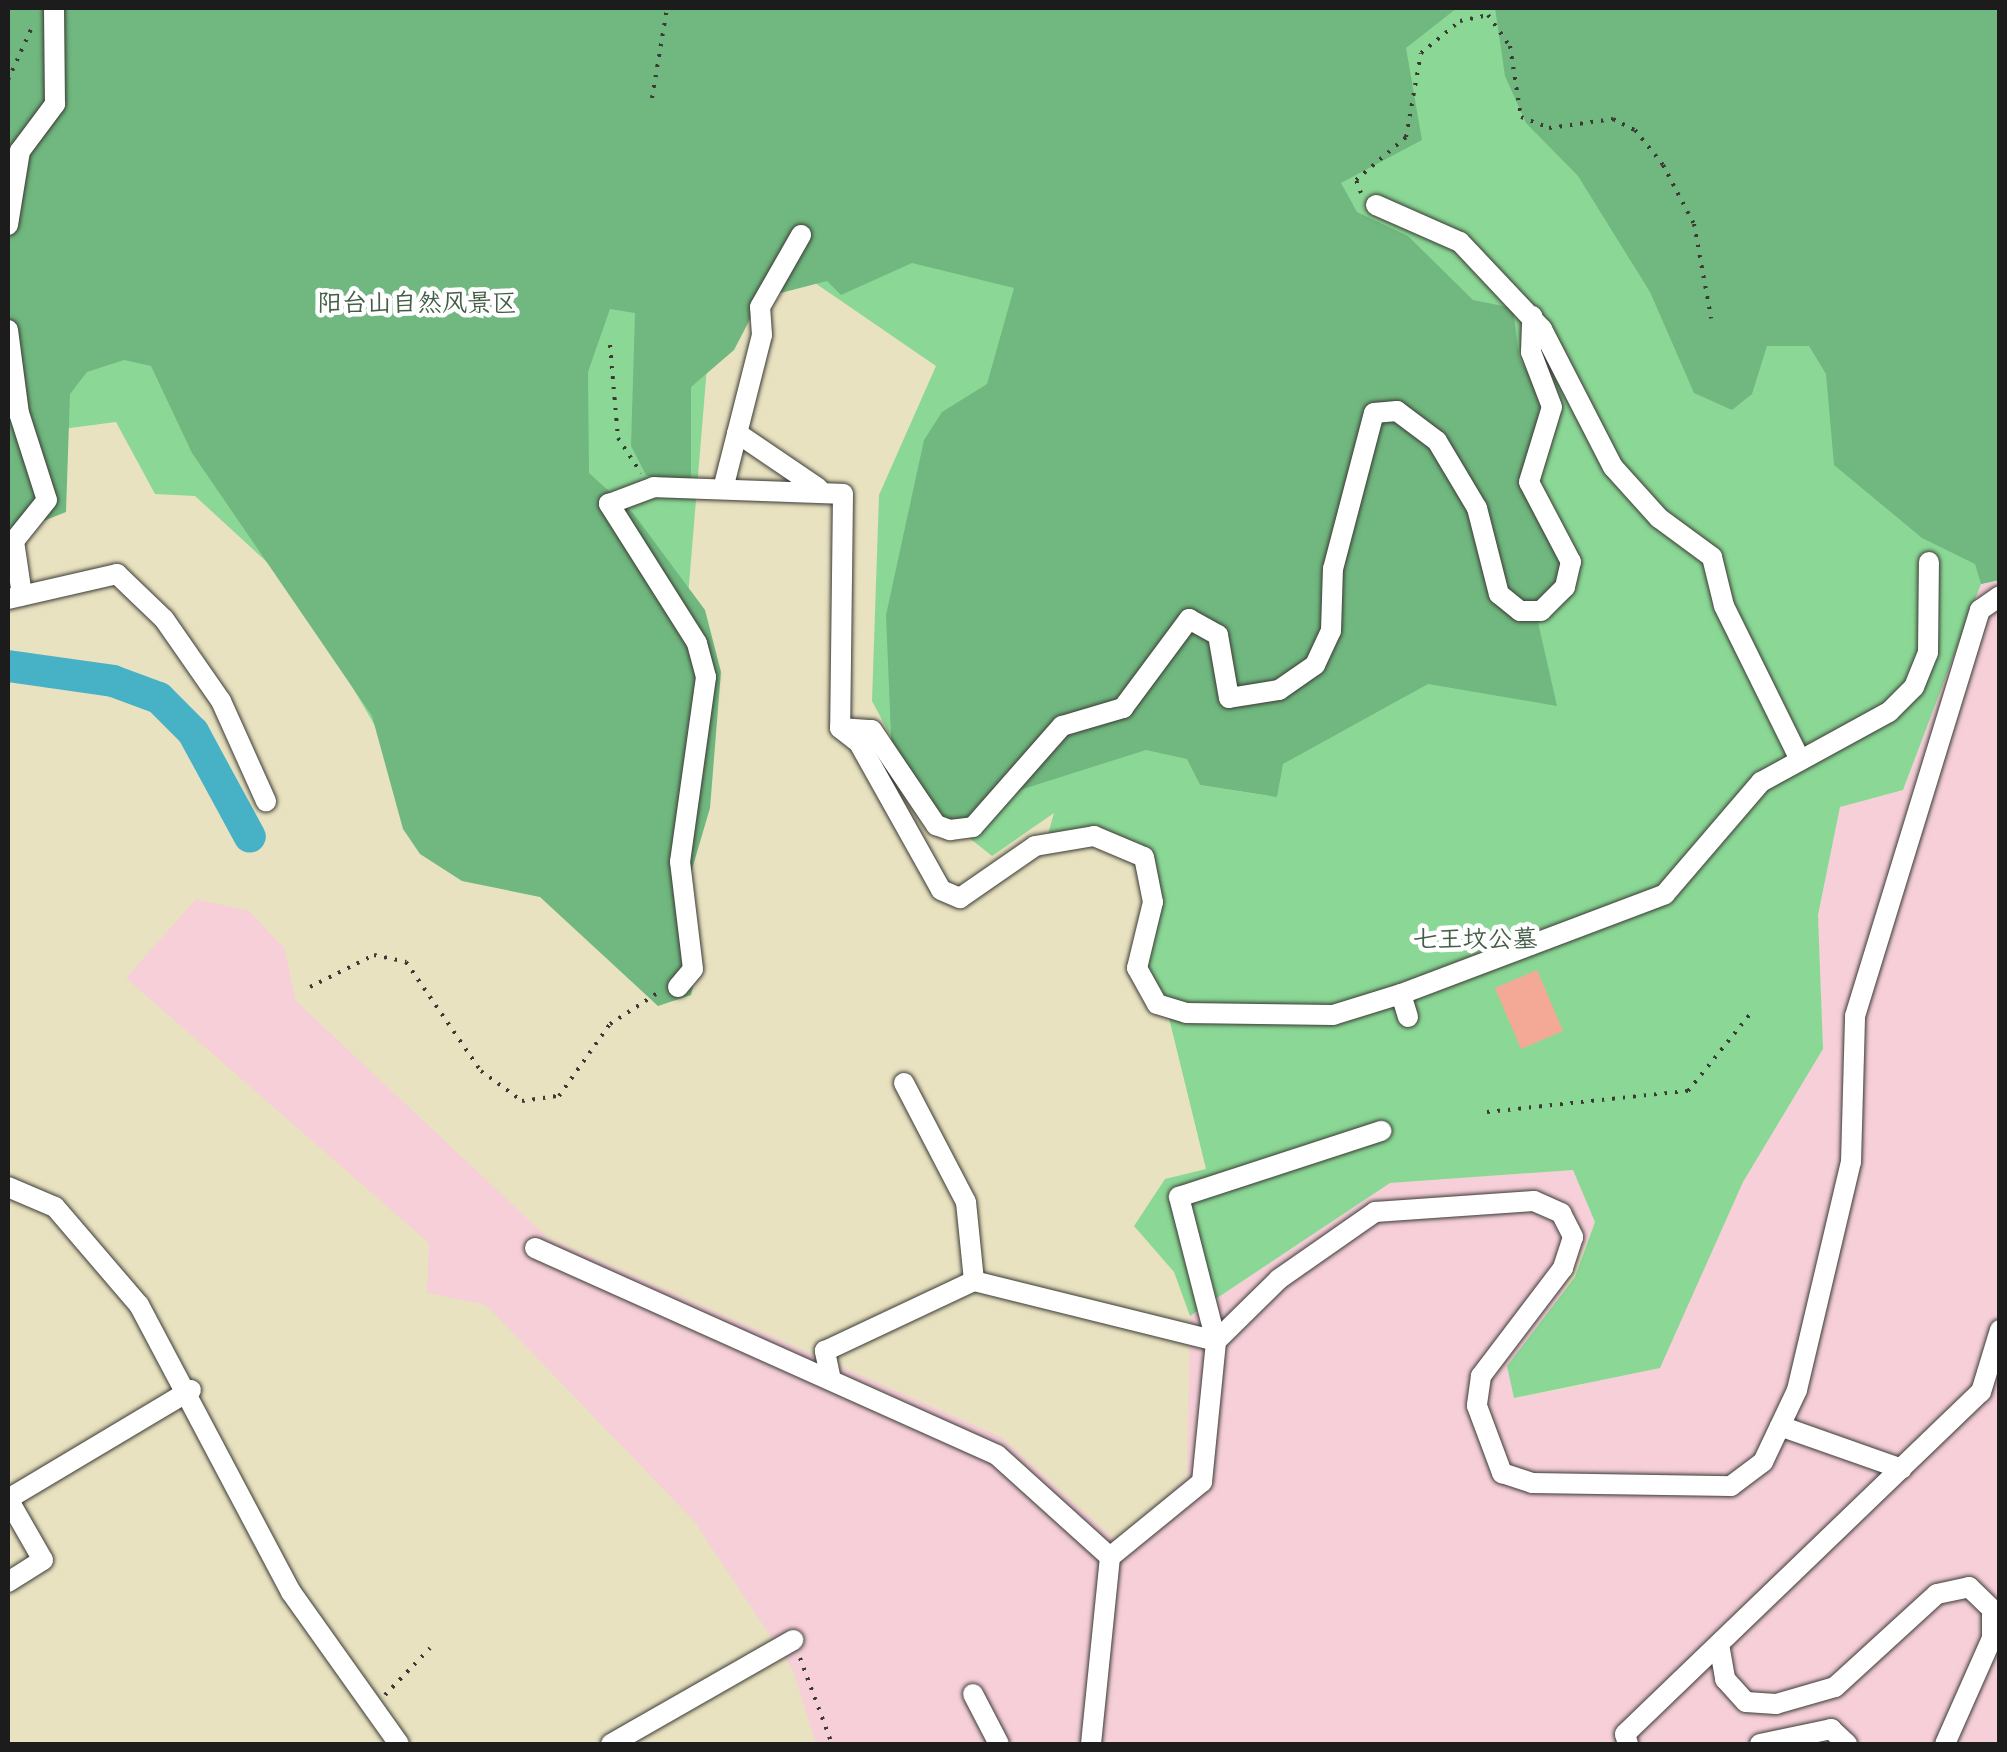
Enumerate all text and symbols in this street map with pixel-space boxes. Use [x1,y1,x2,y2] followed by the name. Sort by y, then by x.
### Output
[317,286,517,316] park label: 阳台山自然风景区
[1413,922,1537,952] park label: 七王坟公墓

